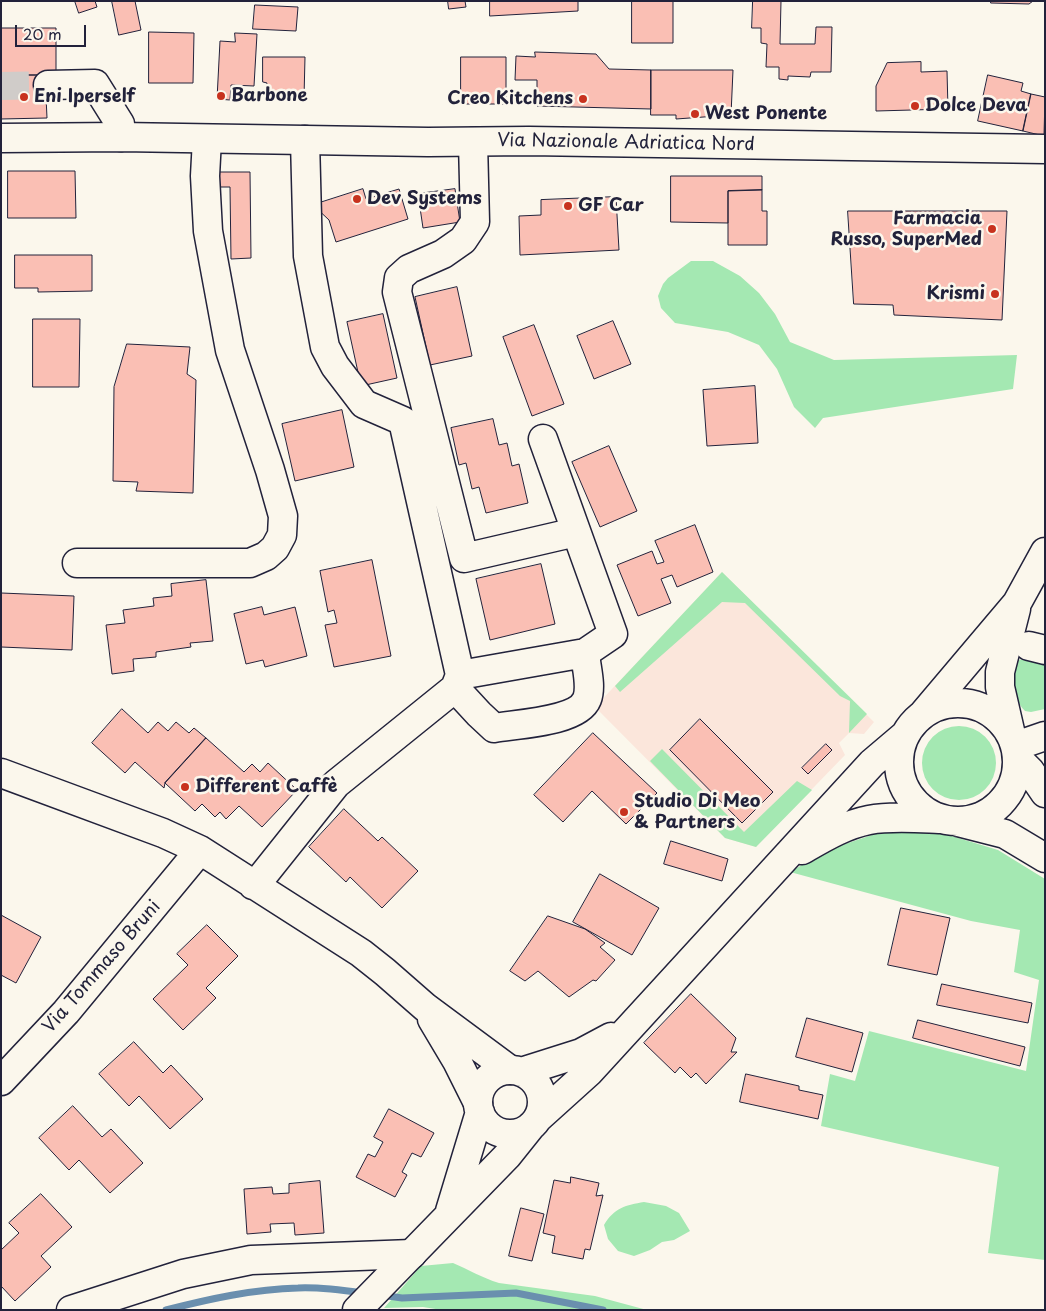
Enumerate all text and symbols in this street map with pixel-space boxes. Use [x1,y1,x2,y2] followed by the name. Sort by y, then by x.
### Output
[18,15,89,47] scale bar
[23,22,62,45] text: 20 m
[231,85,308,107] place label: Barbone
[34,86,135,108] place label: Eni Iperself
[447,88,573,110] place label: Creo Kitchens
[215,90,227,102] marker: Barbone
[18,91,30,103] marker: Eni Iperself
[577,93,589,105] marker: Creo Kitchens
[925,95,1028,117] place label: Dolce Deva
[909,100,921,112] marker: Dolce Deva
[705,103,827,125] place label: West Ponente
[689,108,701,120] marker: West Ponente
[497,130,755,156] street label: Via Nazionale Adriatica Nord
[367,188,482,210] place label: Dev Systems
[351,193,363,205] marker: Dev Systems
[578,195,644,217] place label: GF Car
[562,200,574,212] marker: GF Car
[830,208,982,250] place label: Farmacia Russo, SuperMed
[986,223,998,235] marker: Farmacia Russo, SuperMed
[926,283,985,305] place label: Krismi
[989,288,1001,300] marker: Krismi
[195,776,338,798] place label: Different Caffè
[179,781,191,793] marker: Different Caffè
[634,791,760,834] place label: Studio Di Meo & Partners
[618,806,630,818] marker: Studio Di Meo & Partners
[39,896,165,1038] street label: Via Tommaso Bruni

